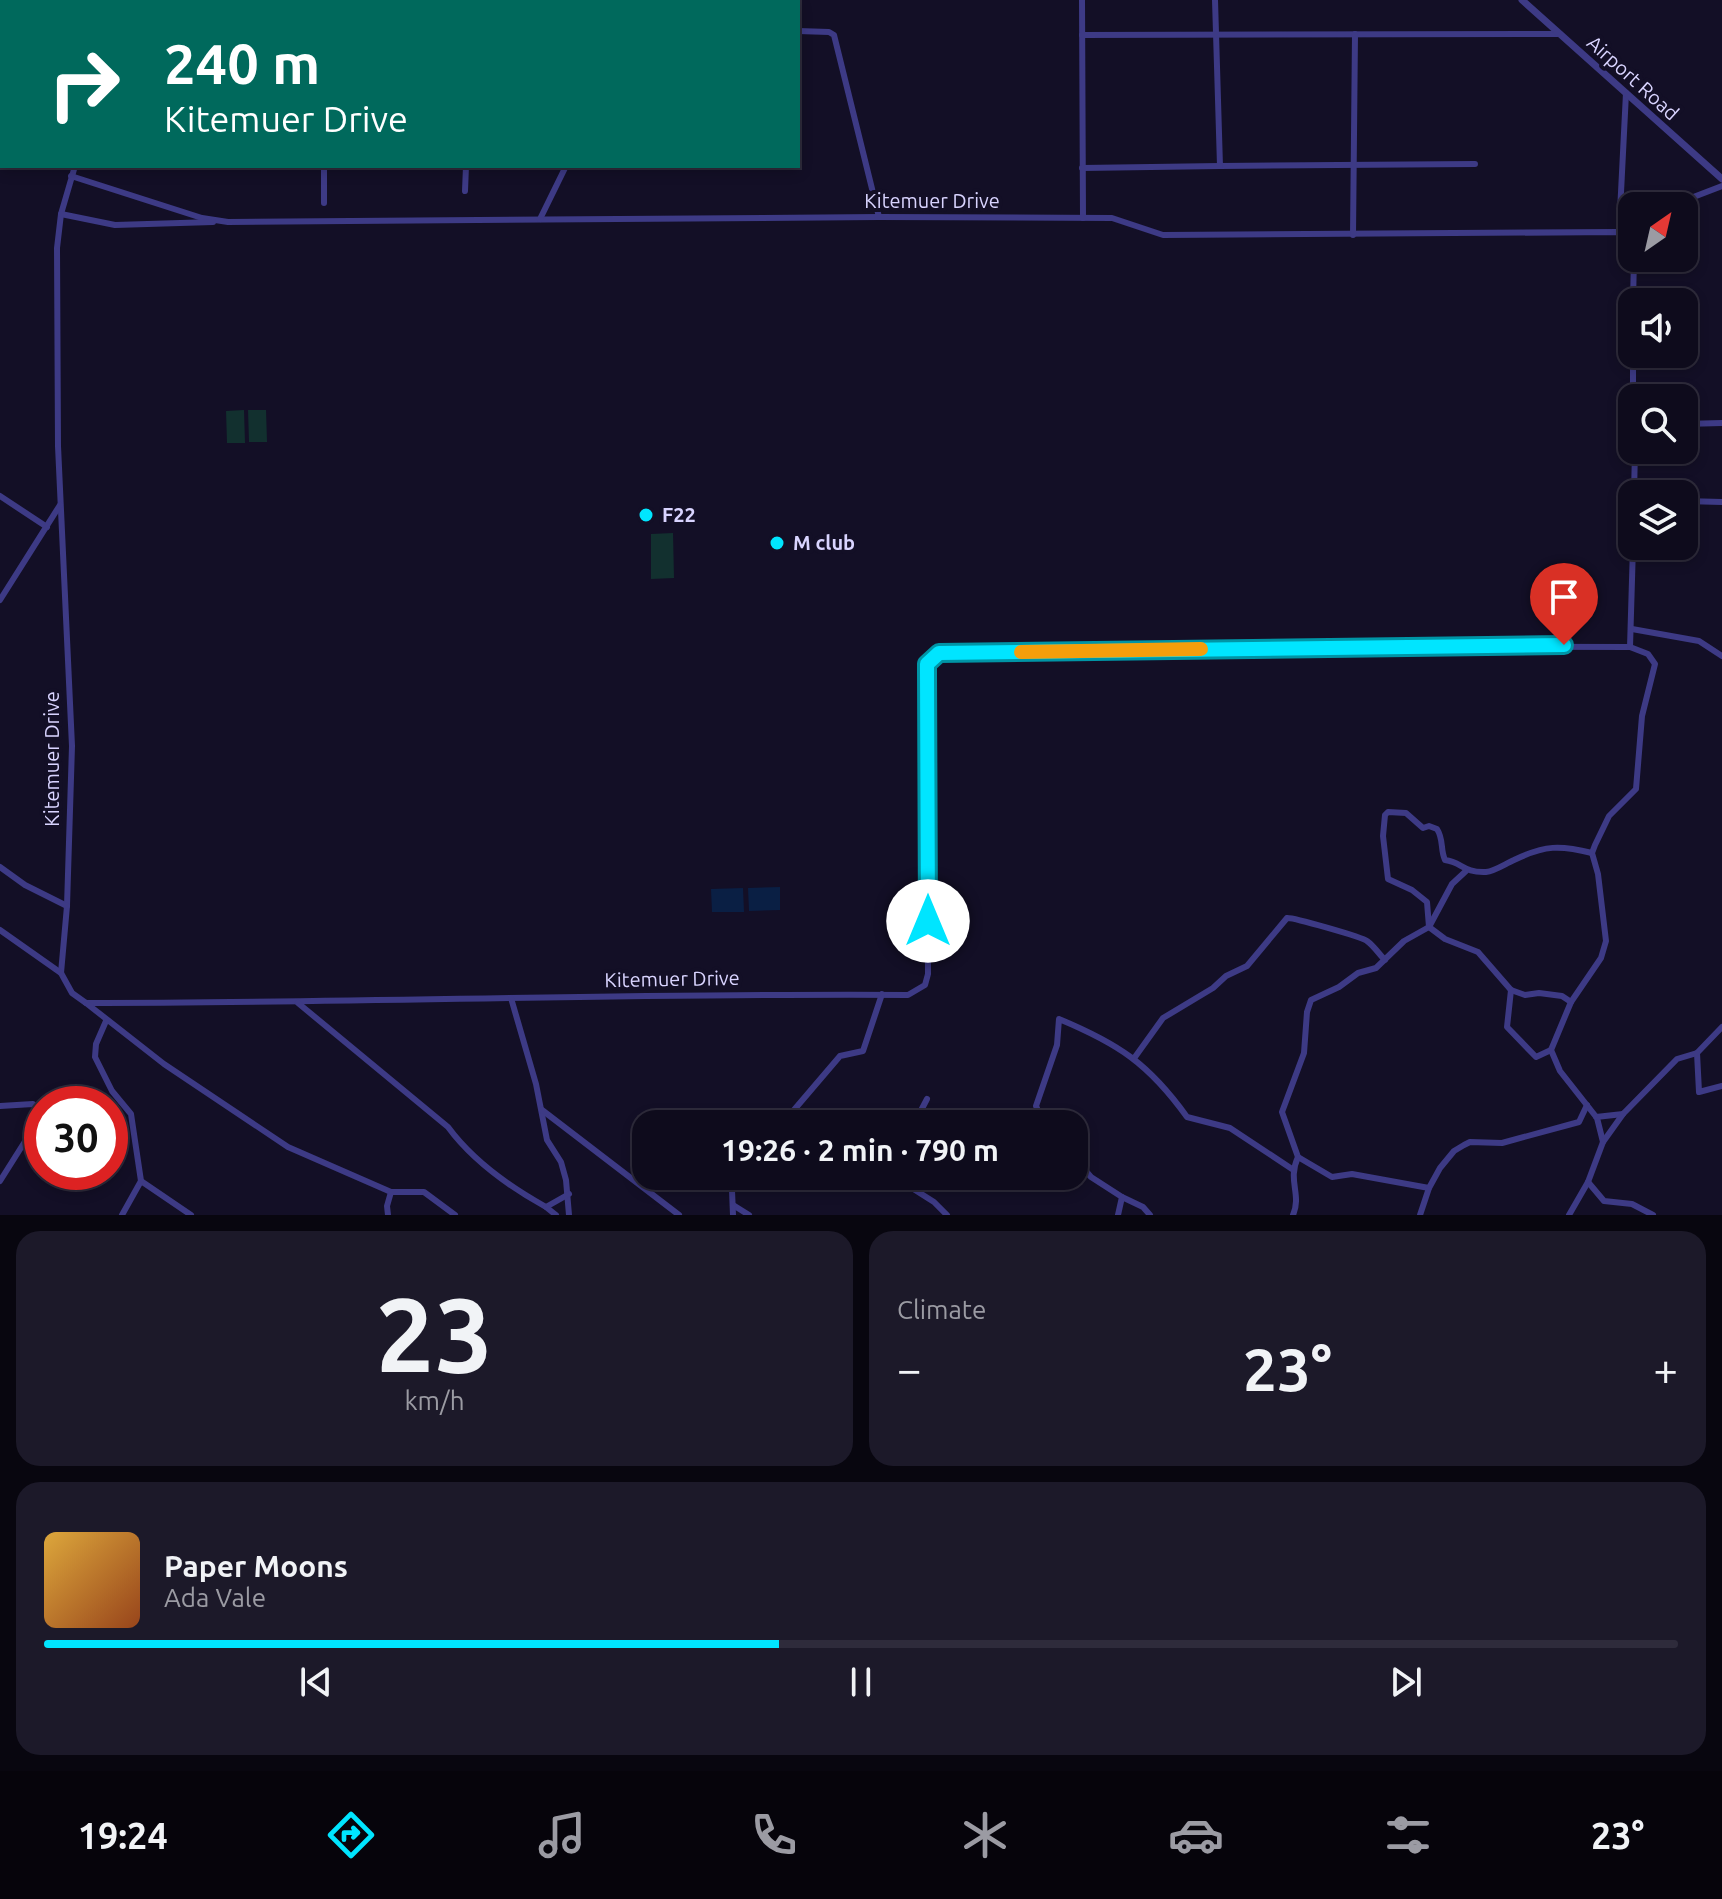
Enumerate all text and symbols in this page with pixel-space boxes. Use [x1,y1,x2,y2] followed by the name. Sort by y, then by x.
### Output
[1583,31,1684,125] street label: Airport Road
[32,32,136,136] icon: right
[164,32,320,95] text: 240 m
[164,98,408,139] text: Kitemuer Drive
[864,189,1000,212] street label: Kitemuer Drive
[1618,192,1698,272] north arrow
[1618,192,1698,560] map controls
[1618,288,1698,368] button: sound
[1618,384,1698,464] button: search
[1618,480,1698,560] button: layers
[662,503,696,526] place label: F22
[637,506,655,524] marker: F22
[793,531,855,554] place label: M club
[768,534,786,552] marker: M club
[1530,563,1598,645] pin
[1542,575,1586,619] icon: arrive
[40,691,63,827] street label: Kitemuer Drive
[886,879,970,963] position arrow
[604,966,740,991] street label: Kitemuer Drive
[24,1086,128,1190] speed limit sign: 30
[721,1133,999,1167] text: 19:26 · 2 min · 790 m
[376,1275,493,1392] text: 23
[897,1295,986,1324] text: Climate
[1243,1335,1332,1402] text: 23°
[897,1344,922,1393] text: −
[1653,1344,1678,1393] text: +
[404,1386,465,1415] text: km/h
[164,1549,348,1583] text: Paper Moons
[164,1583,266,1612] text: Ada Vale
[294,1660,338,1704] icon: previous
[839,1660,883,1704] icon: pause
[1384,1660,1428,1704] icon: next
[323,1807,379,1863] icon: directions
[534,1807,590,1863] icon: music
[746,1807,802,1863] icon: phone
[957,1807,1013,1863] icon: climate
[1168,1807,1224,1863] icon: car
[1380,1807,1436,1863] icon: filters
[78,1815,168,1856] text: 19:24
[1591,1815,1644,1856] text: 23°

